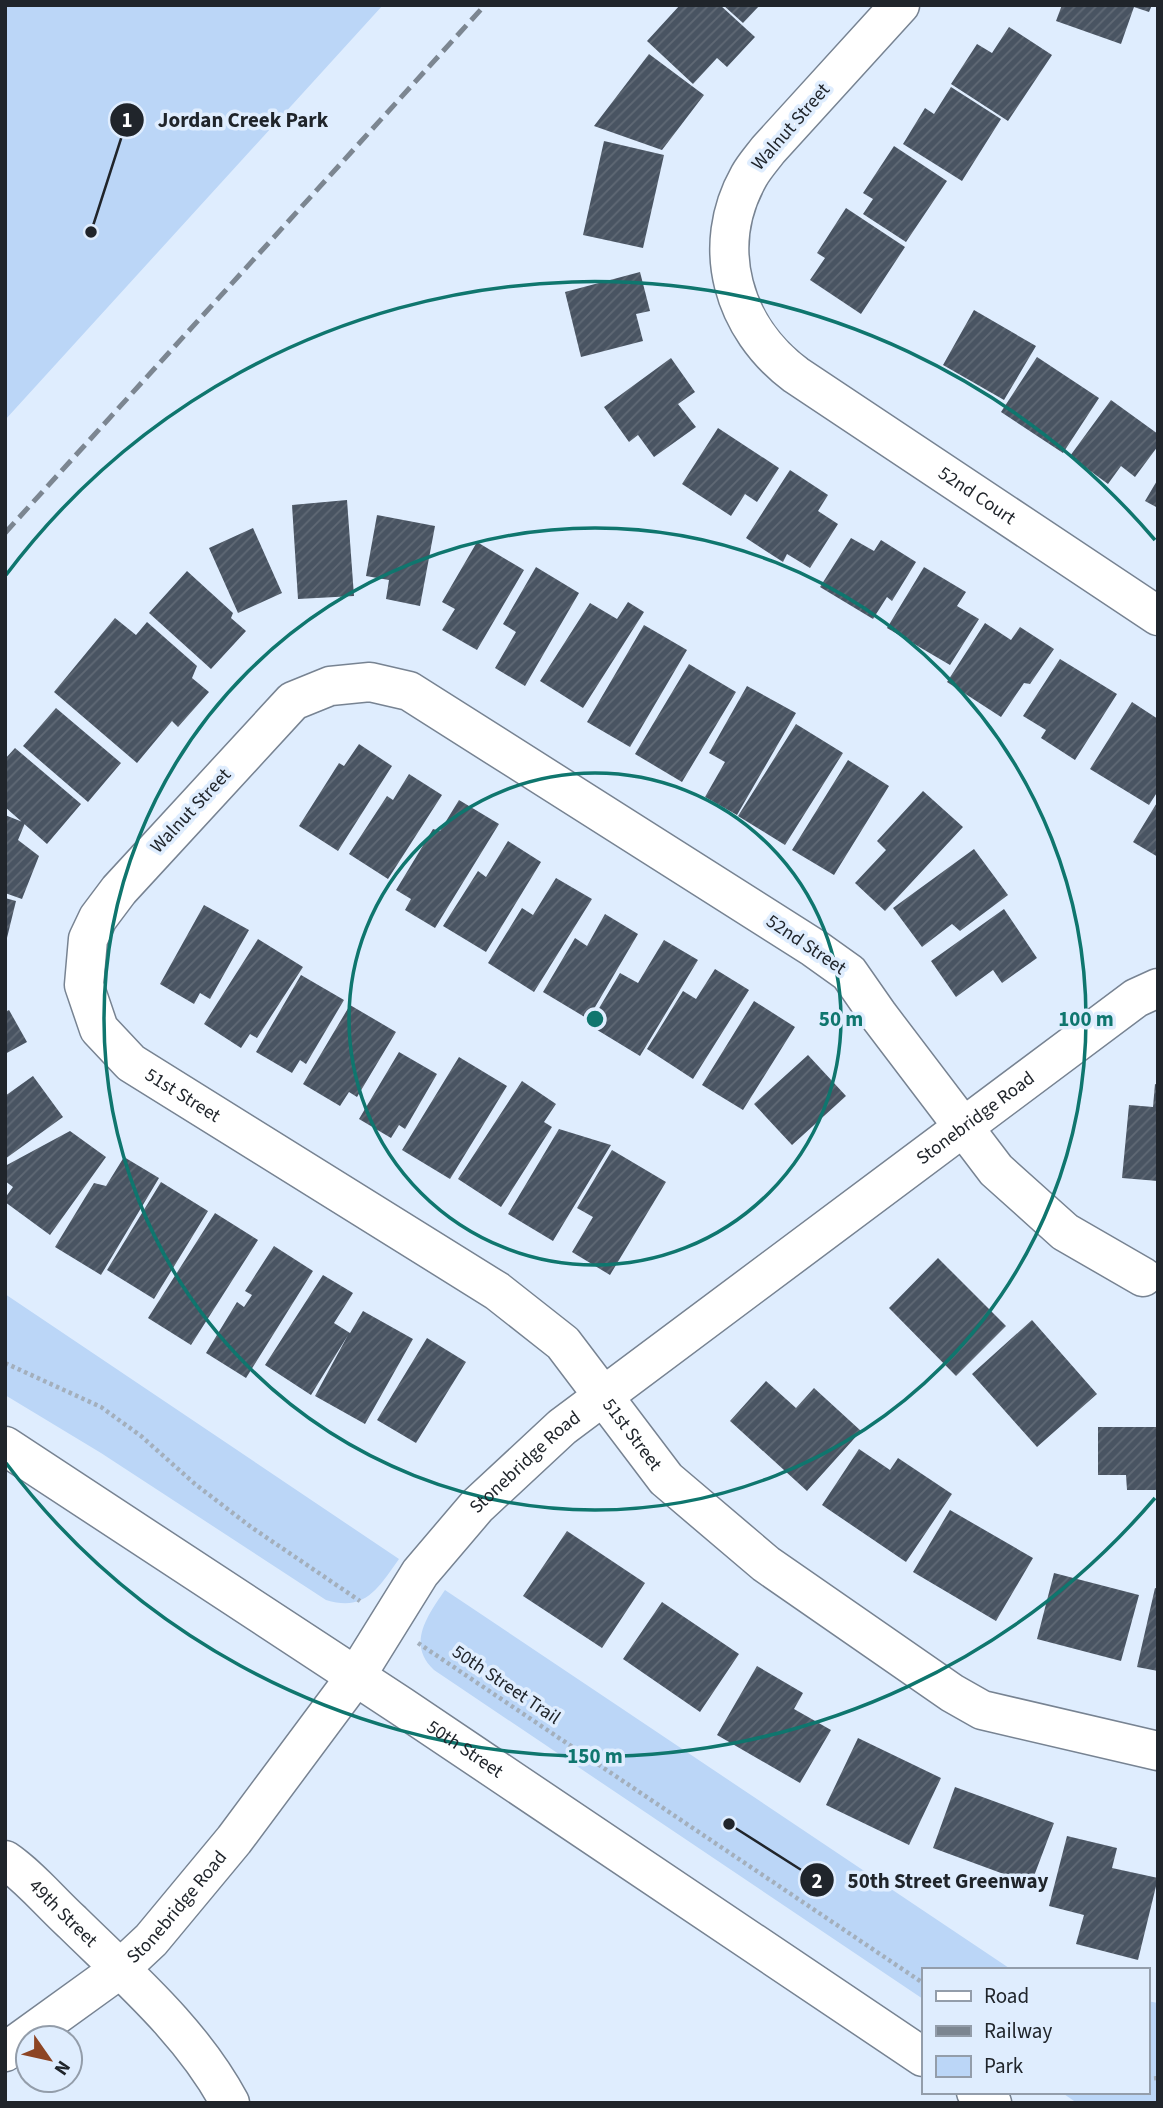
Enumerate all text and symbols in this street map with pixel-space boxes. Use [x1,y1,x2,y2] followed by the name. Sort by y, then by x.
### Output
[746,77,837,176] street label: Walnut Street
[109,99,342,141] callout: Jordan Creek Park
[121,105,133,135] text: 1
[158,105,329,135] text: Jordan Creek Park
[933,460,1022,532] street label: 52nd Court
[144,762,238,860] street label: Walnut Street
[761,908,852,982] street label: 52nd Street
[819,1004,863,1034] text: 50 m
[1058,1004,1114,1034] text: 100 m
[583,1007,607,1031] centre of rings
[140,1061,226,1129] street label: 51st Street
[911,1065,1040,1171] street label: Stonebridge Road
[596,1393,669,1477] street label: 51st Street
[463,1404,586,1519] street label: Stonebridge Road
[446,1639,566,1731] street label: 50th Street Trail
[421,1714,509,1785] street label: 50th Street
[567,1741,623,1771] text: 150 m
[120,1845,233,1970] street label: Stonebridge Road
[799,1859,1063,1901] callout: 50th Street Greenway
[811,1866,823,1896] text: 2
[848,1866,1048,1896] text: 50th Street Greenway
[23,1873,104,1954] street label: 49th Street
[922,1968,1149,2094] legend
[984,1981,1029,2011] text: Road
[984,2016,1052,2046] text: Railway
[14,2024,84,2094] north arrow
[984,2051,1024,2081] text: Park
[47,2055,77,2080] text: N

